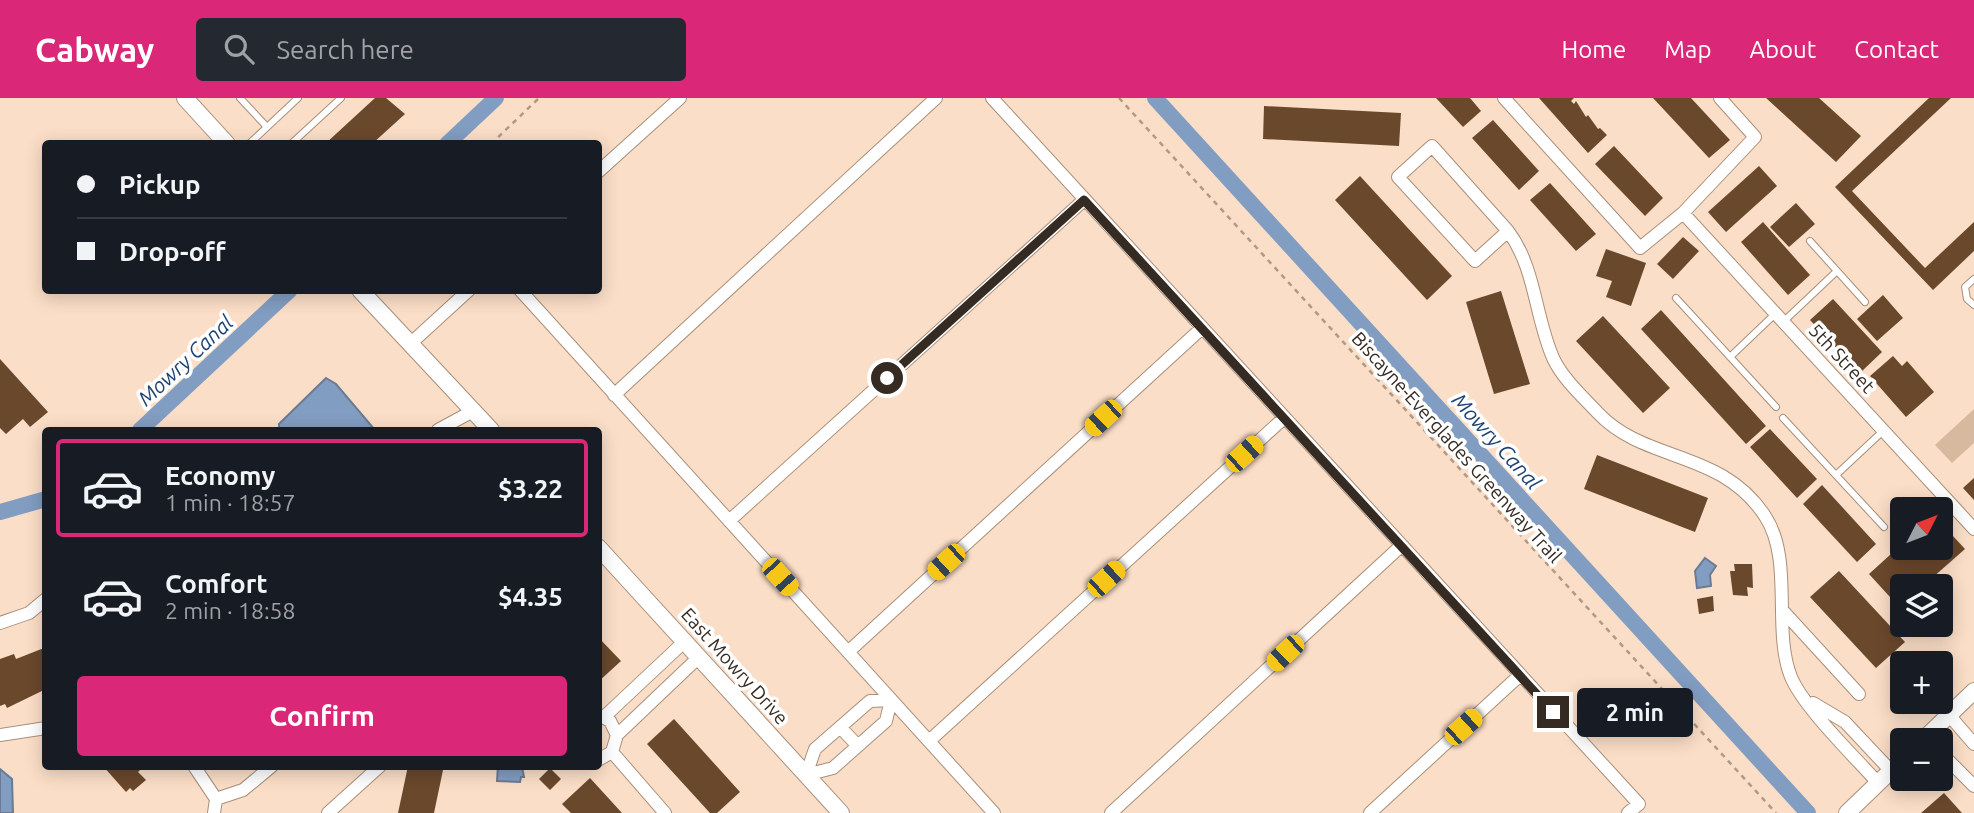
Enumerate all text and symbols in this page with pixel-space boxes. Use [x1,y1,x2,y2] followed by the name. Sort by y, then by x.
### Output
[196,18,686,81] search box
[220,30,258,68] icon: search
[35,31,154,68] text: Cabway
[276,35,414,64] text: Search here
[1561,36,1626,63] text: Home
[1664,36,1711,63] text: Map
[1749,36,1816,63] text: About
[1854,36,1939,63] text: Contact
[119,170,201,199] text: Pickup
[119,237,226,266] text: Drop-off
[133,310,238,410] water label: Mowry Canal
[1804,319,1880,397] street label: 5th Street
[1348,327,1566,567] street label: Biscayne-Everglades Greenway Trail
[871,362,903,394] route start
[1448,388,1546,494] water label: Mowry Canal
[1081,396,1126,440] car
[1222,432,1267,476] car
[81,457,144,520] icon: car
[165,461,275,490] text: Economy
[498,474,563,503] text: $3.22
[165,490,296,515] text: 1 min · 18:57
[1890,497,1953,560] north arrow
[1890,497,1953,791] map controls
[924,540,969,584] car
[759,554,802,600] car
[1084,557,1129,601] car
[81,565,144,628] icon: car
[165,569,268,598] text: Comfort
[1890,574,1953,637] button: layers
[498,582,563,611] text: $4.35
[165,598,296,623] text: 2 min · 18:58
[677,603,793,729] street label: East Mowry Drive
[1263,631,1308,675] car
[1890,651,1953,714] button: +
[77,676,567,756] button: Confirm
[1578,688,1693,736] callout: 2 min
[1537,696,1569,728] route end
[1606,700,1664,725] text: 2 min
[1441,705,1486,749] car
[1890,728,1953,791] button: −

